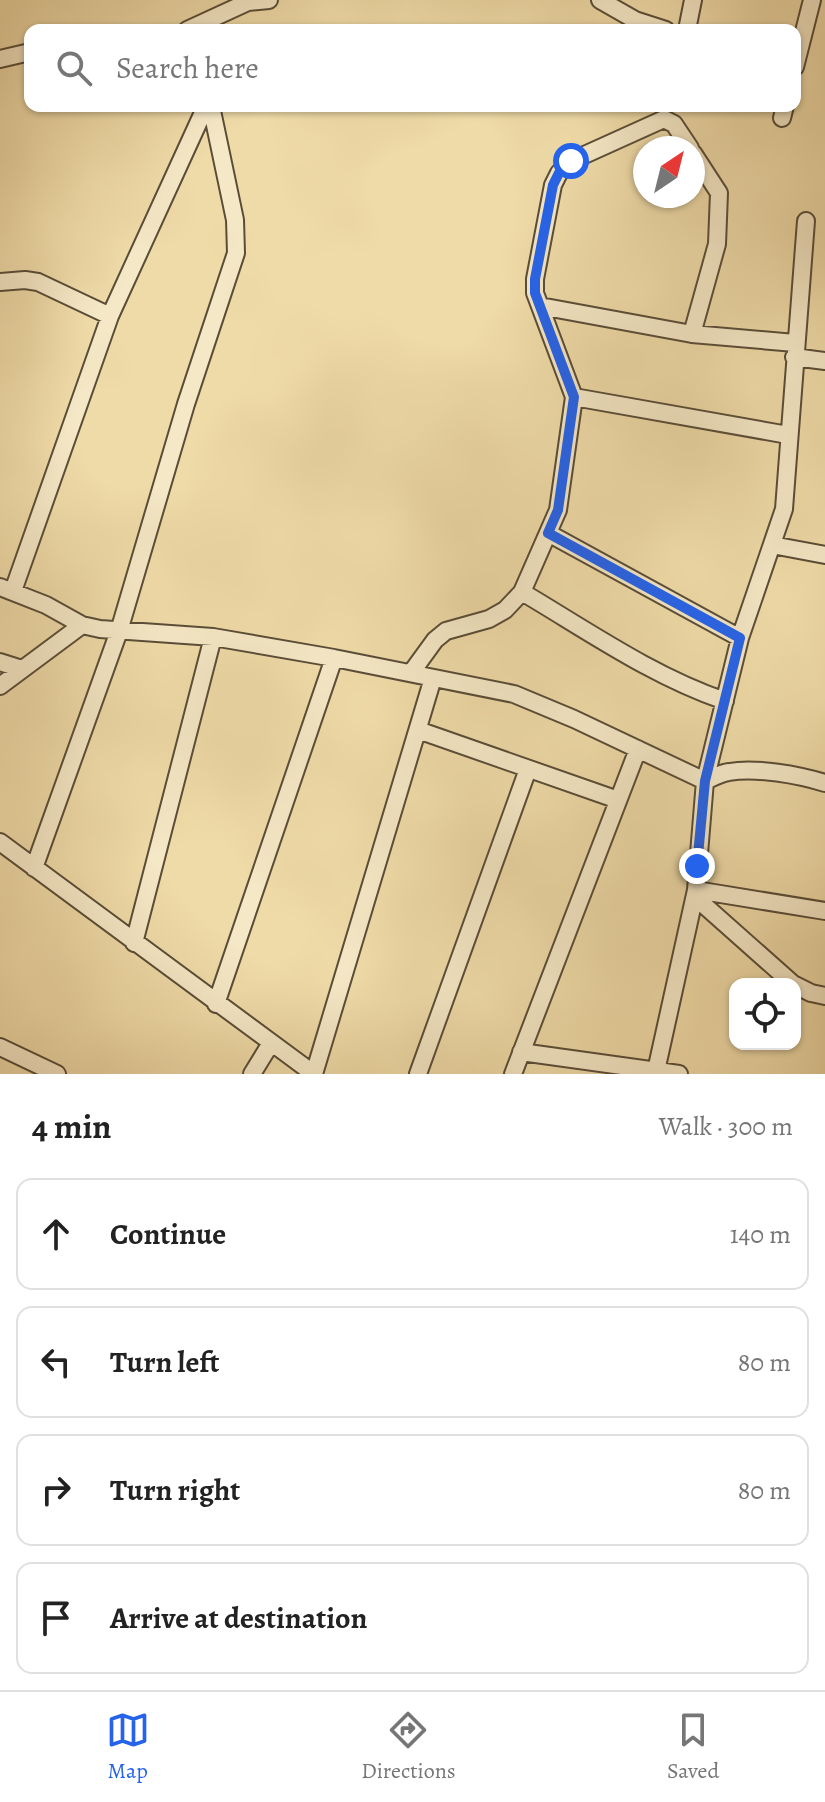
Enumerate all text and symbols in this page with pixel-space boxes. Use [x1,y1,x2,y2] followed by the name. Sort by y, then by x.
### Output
[24,24,801,112] search box
[52,46,96,90] icon: search
[116,48,259,88] text: Search here
[633,136,705,208] north arrow
[553,143,589,179] route start
[679,848,715,884] route end
[729,978,801,1050] map controls
[729,978,801,1050] button: locate
[32,1103,111,1150] text: 4 min
[659,1109,793,1144] text: Walk · 300 m
[34,1212,78,1256] icon: ahead
[110,1214,226,1254] text: Continue
[730,1217,791,1252] text: 140 m
[34,1340,78,1384] icon: left
[110,1342,219,1382] text: Turn left
[738,1345,791,1380] text: 80 m
[34,1468,78,1512] icon: right
[110,1470,240,1510] text: Turn right
[738,1473,791,1508] text: 80 m
[34,1596,78,1640] icon: arrive
[110,1598,367,1638] text: Arrive at destination
[106,1708,150,1786] tab: Map
[361,1708,456,1786] tab: Directions
[667,1708,719,1786] tab: Saved

